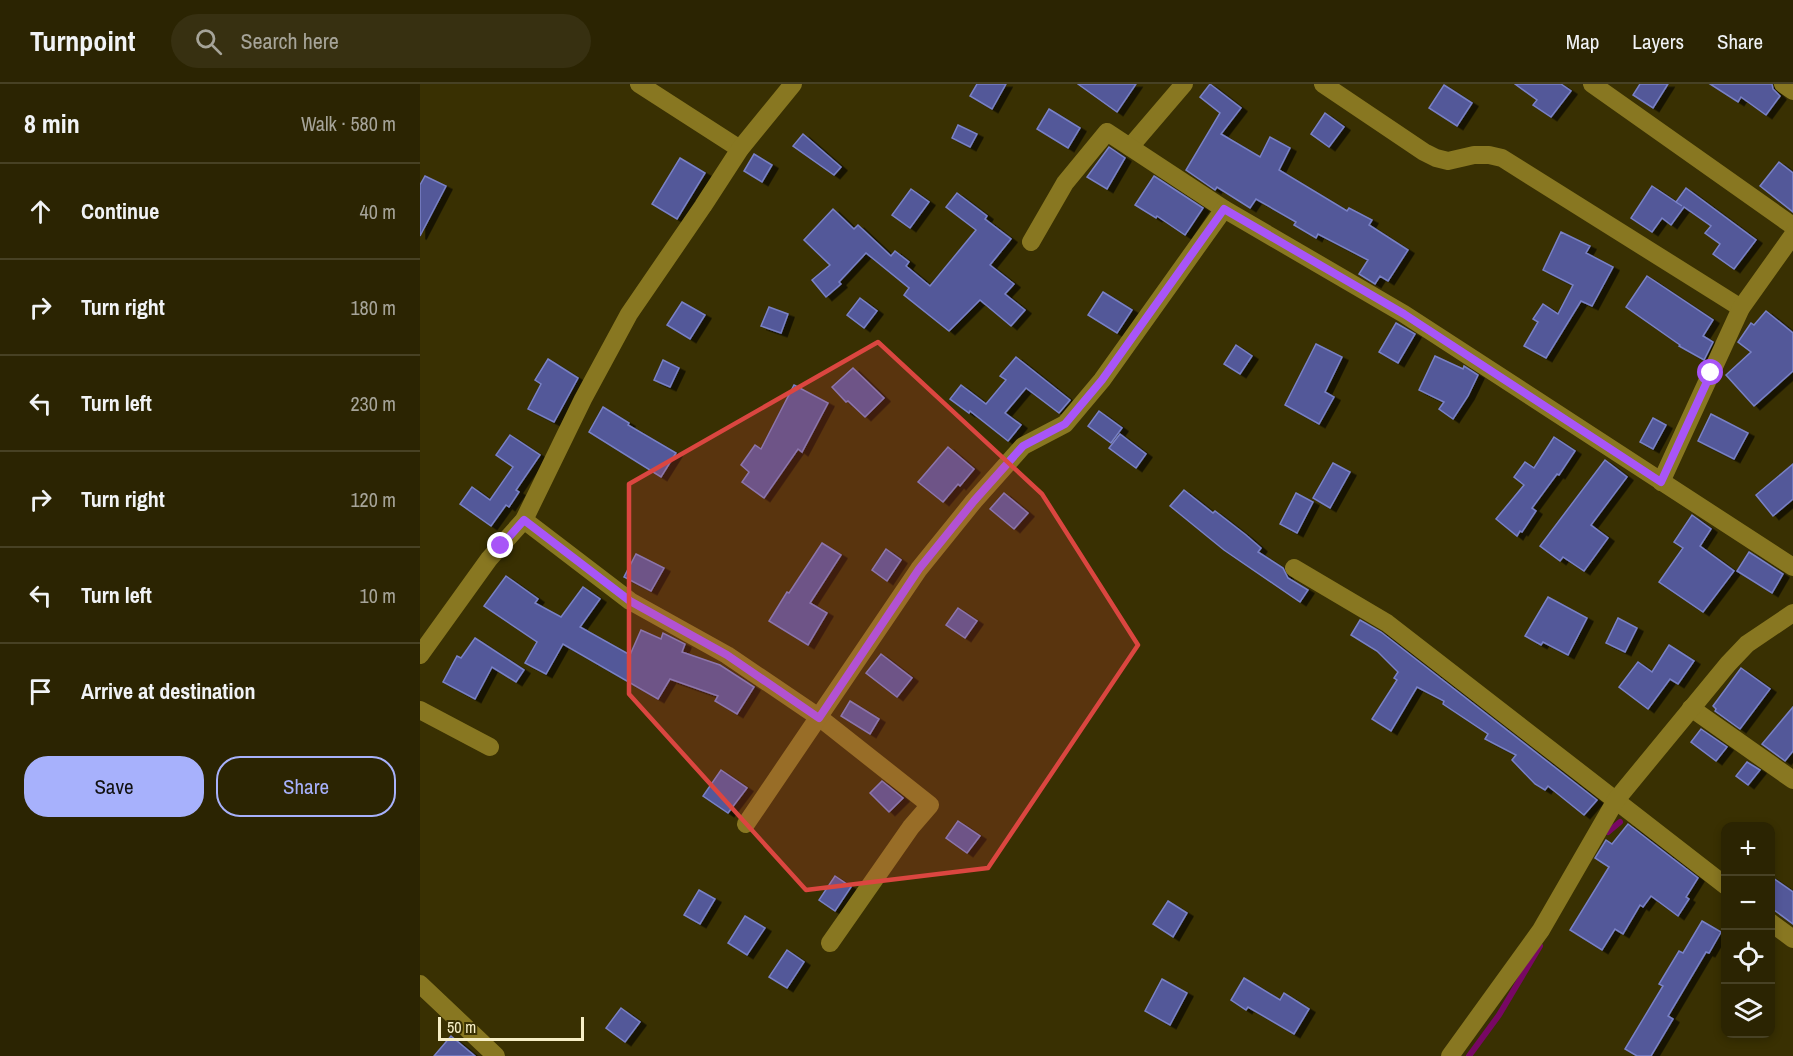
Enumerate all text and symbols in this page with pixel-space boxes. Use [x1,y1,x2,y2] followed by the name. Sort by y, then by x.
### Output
[171,14,591,68] search box
[30,22,135,60] text: Turnpoint
[192,25,225,58] icon: search
[240,26,339,56] text: Search here
[1566,27,1599,56] text: Map
[1632,27,1684,56] text: Layers
[1717,27,1763,56] text: Share
[24,106,80,141] text: 8 min
[301,110,396,137] text: Walk · 580 m
[24,195,57,228] icon: ahead
[81,196,159,226] text: Continue
[360,198,396,225] text: 40 m
[24,291,57,324] icon: right
[81,292,165,322] text: Turn right
[350,294,396,321] text: 180 m
[1697,359,1723,385] route start
[24,387,57,420] icon: left
[81,388,152,418] text: Turn left
[350,390,396,417] text: 230 m
[24,483,57,516] icon: right
[81,484,165,514] text: Turn right
[350,486,396,513] text: 120 m
[487,532,513,558] route end
[24,579,57,612] icon: left
[81,580,152,610] text: Turn left
[360,582,396,609] text: 10 m
[24,675,57,708] icon: arrive
[81,676,255,706] text: Arrive at destination
[24,756,204,817] button: Save
[216,756,396,817] button: Share
[1721,822,1775,1038] map controls
[1721,822,1775,876] button: +
[1721,876,1775,930] button: −
[1721,930,1775,984] button: locate
[1721,984,1775,1038] button: layers
[438,1014,584,1042] scale bar
[447,1016,476,1038] text: 50 m

